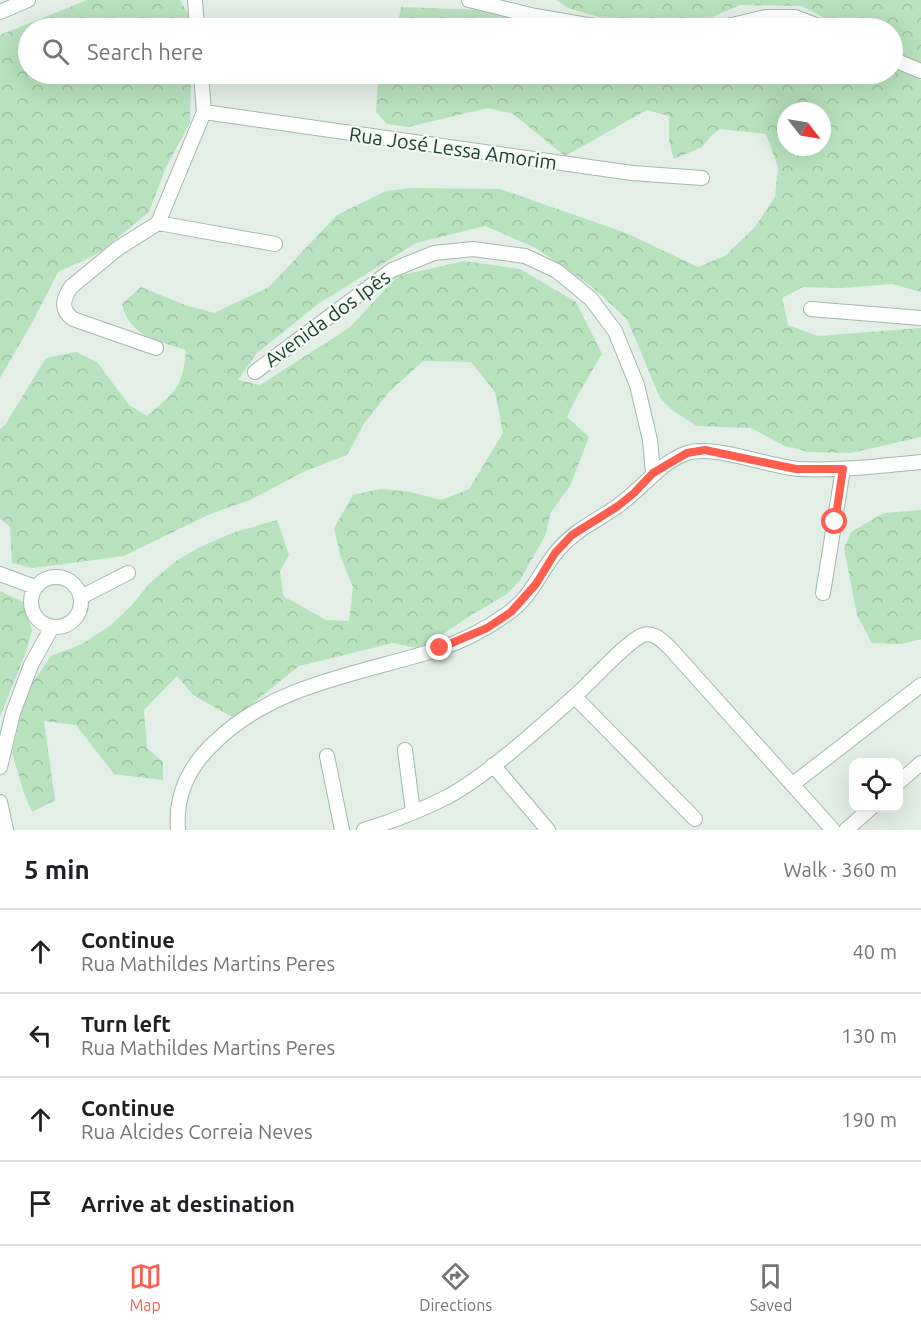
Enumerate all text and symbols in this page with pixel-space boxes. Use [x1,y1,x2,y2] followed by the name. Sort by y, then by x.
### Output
[18,18,903,84] search box
[39,35,72,68] icon: search
[87,39,203,64] text: Search here
[777,102,831,156] north arrow
[348,122,558,174] street label: Rua José Lessa Amorim
[260,265,394,371] street label: Avenida dos Ipês
[821,508,847,534] route start
[426,634,452,660] route end
[849,758,903,812] map controls
[849,758,903,812] button: locate
[24,855,90,884] text: 5 min
[784,858,897,881] text: Walk · 360 m
[81,927,175,952] text: Continue
[24,935,57,968] icon: ahead
[853,940,897,963] text: 40 m
[81,952,335,975] text: Rua Mathildes Martins Peres
[81,1011,171,1036] text: Turn left
[24,1019,57,1052] icon: left
[841,1024,897,1047] text: 130 m
[81,1036,335,1059] text: Rua Mathildes Martins Peres
[81,1095,175,1120] text: Continue
[24,1103,57,1136] icon: ahead
[841,1108,897,1131] text: 190 m
[81,1120,313,1143] text: Rua Alcides Correia Neves
[24,1187,57,1220] icon: arrive
[81,1191,295,1216] text: Arrive at destination
[129,1260,162,1314] tab: Map
[419,1260,492,1314] tab: Directions
[750,1260,792,1314] tab: Saved

